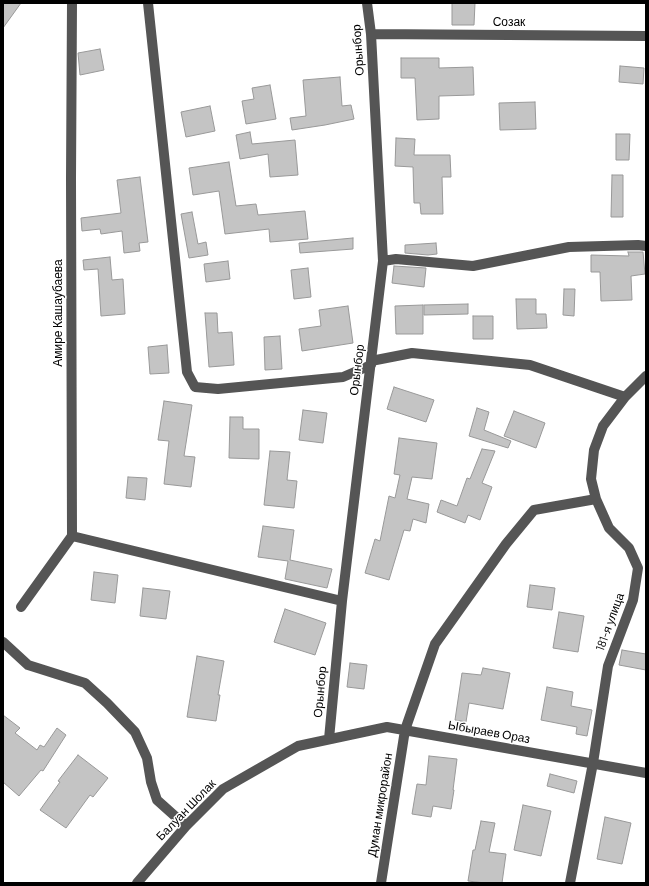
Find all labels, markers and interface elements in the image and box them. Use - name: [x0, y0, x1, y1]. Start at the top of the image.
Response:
- street label: Созак: [493, 15, 525, 29]
- street label: Орынбор: [349, 24, 367, 76]
- street label: Амире Кашаубаева: [51, 259, 65, 367]
- street label: Орынбор: [347, 344, 367, 396]
- street label: 181-я улица: [593, 591, 627, 653]
- street label: Орынбор: [311, 666, 329, 718]
- street label: Ыбыраев Ораз: [447, 718, 531, 746]
- street label: Думан микрорайон: [365, 752, 395, 858]
- street label: Балуан Шолак: [153, 776, 219, 844]

